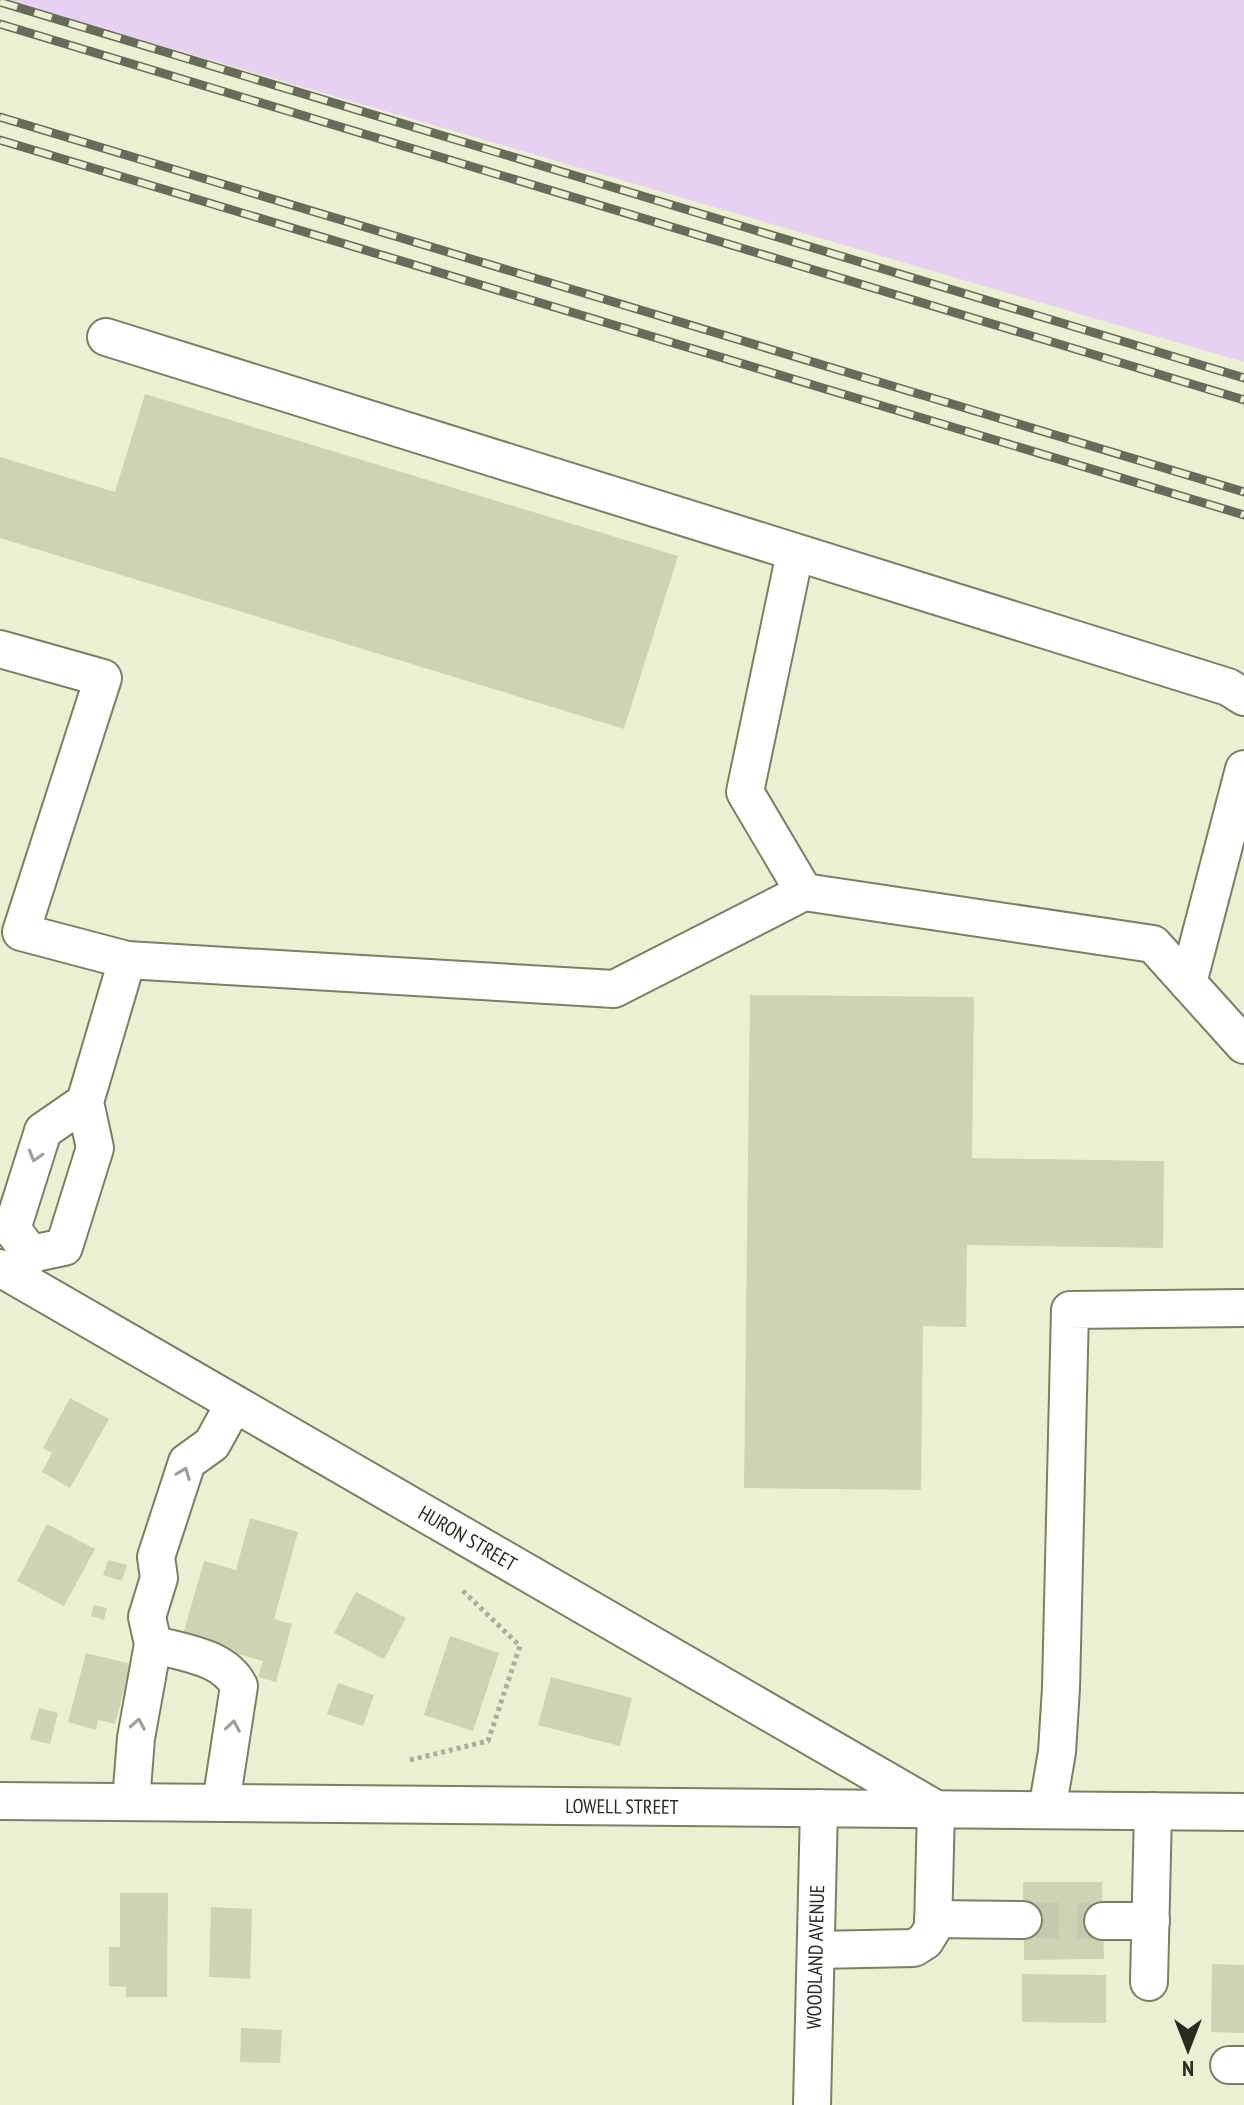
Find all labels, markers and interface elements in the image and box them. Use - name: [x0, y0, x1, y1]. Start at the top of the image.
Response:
- one-way arrow: [28, 1149, 44, 1163]
- one-way arrow: [174, 1467, 190, 1481]
- street label: HURON STREET: [414, 1500, 521, 1577]
- one-way arrow: [129, 1718, 146, 1731]
- one-way arrow: [223, 1719, 240, 1732]
- street label: LOWELL STREET: [565, 1793, 679, 1820]
- street label: WOODLAND AVENUE: [801, 1884, 830, 2030]
- north arrow: [1148, 2009, 1228, 2089]
- text: N: [1182, 2055, 1194, 2083]

